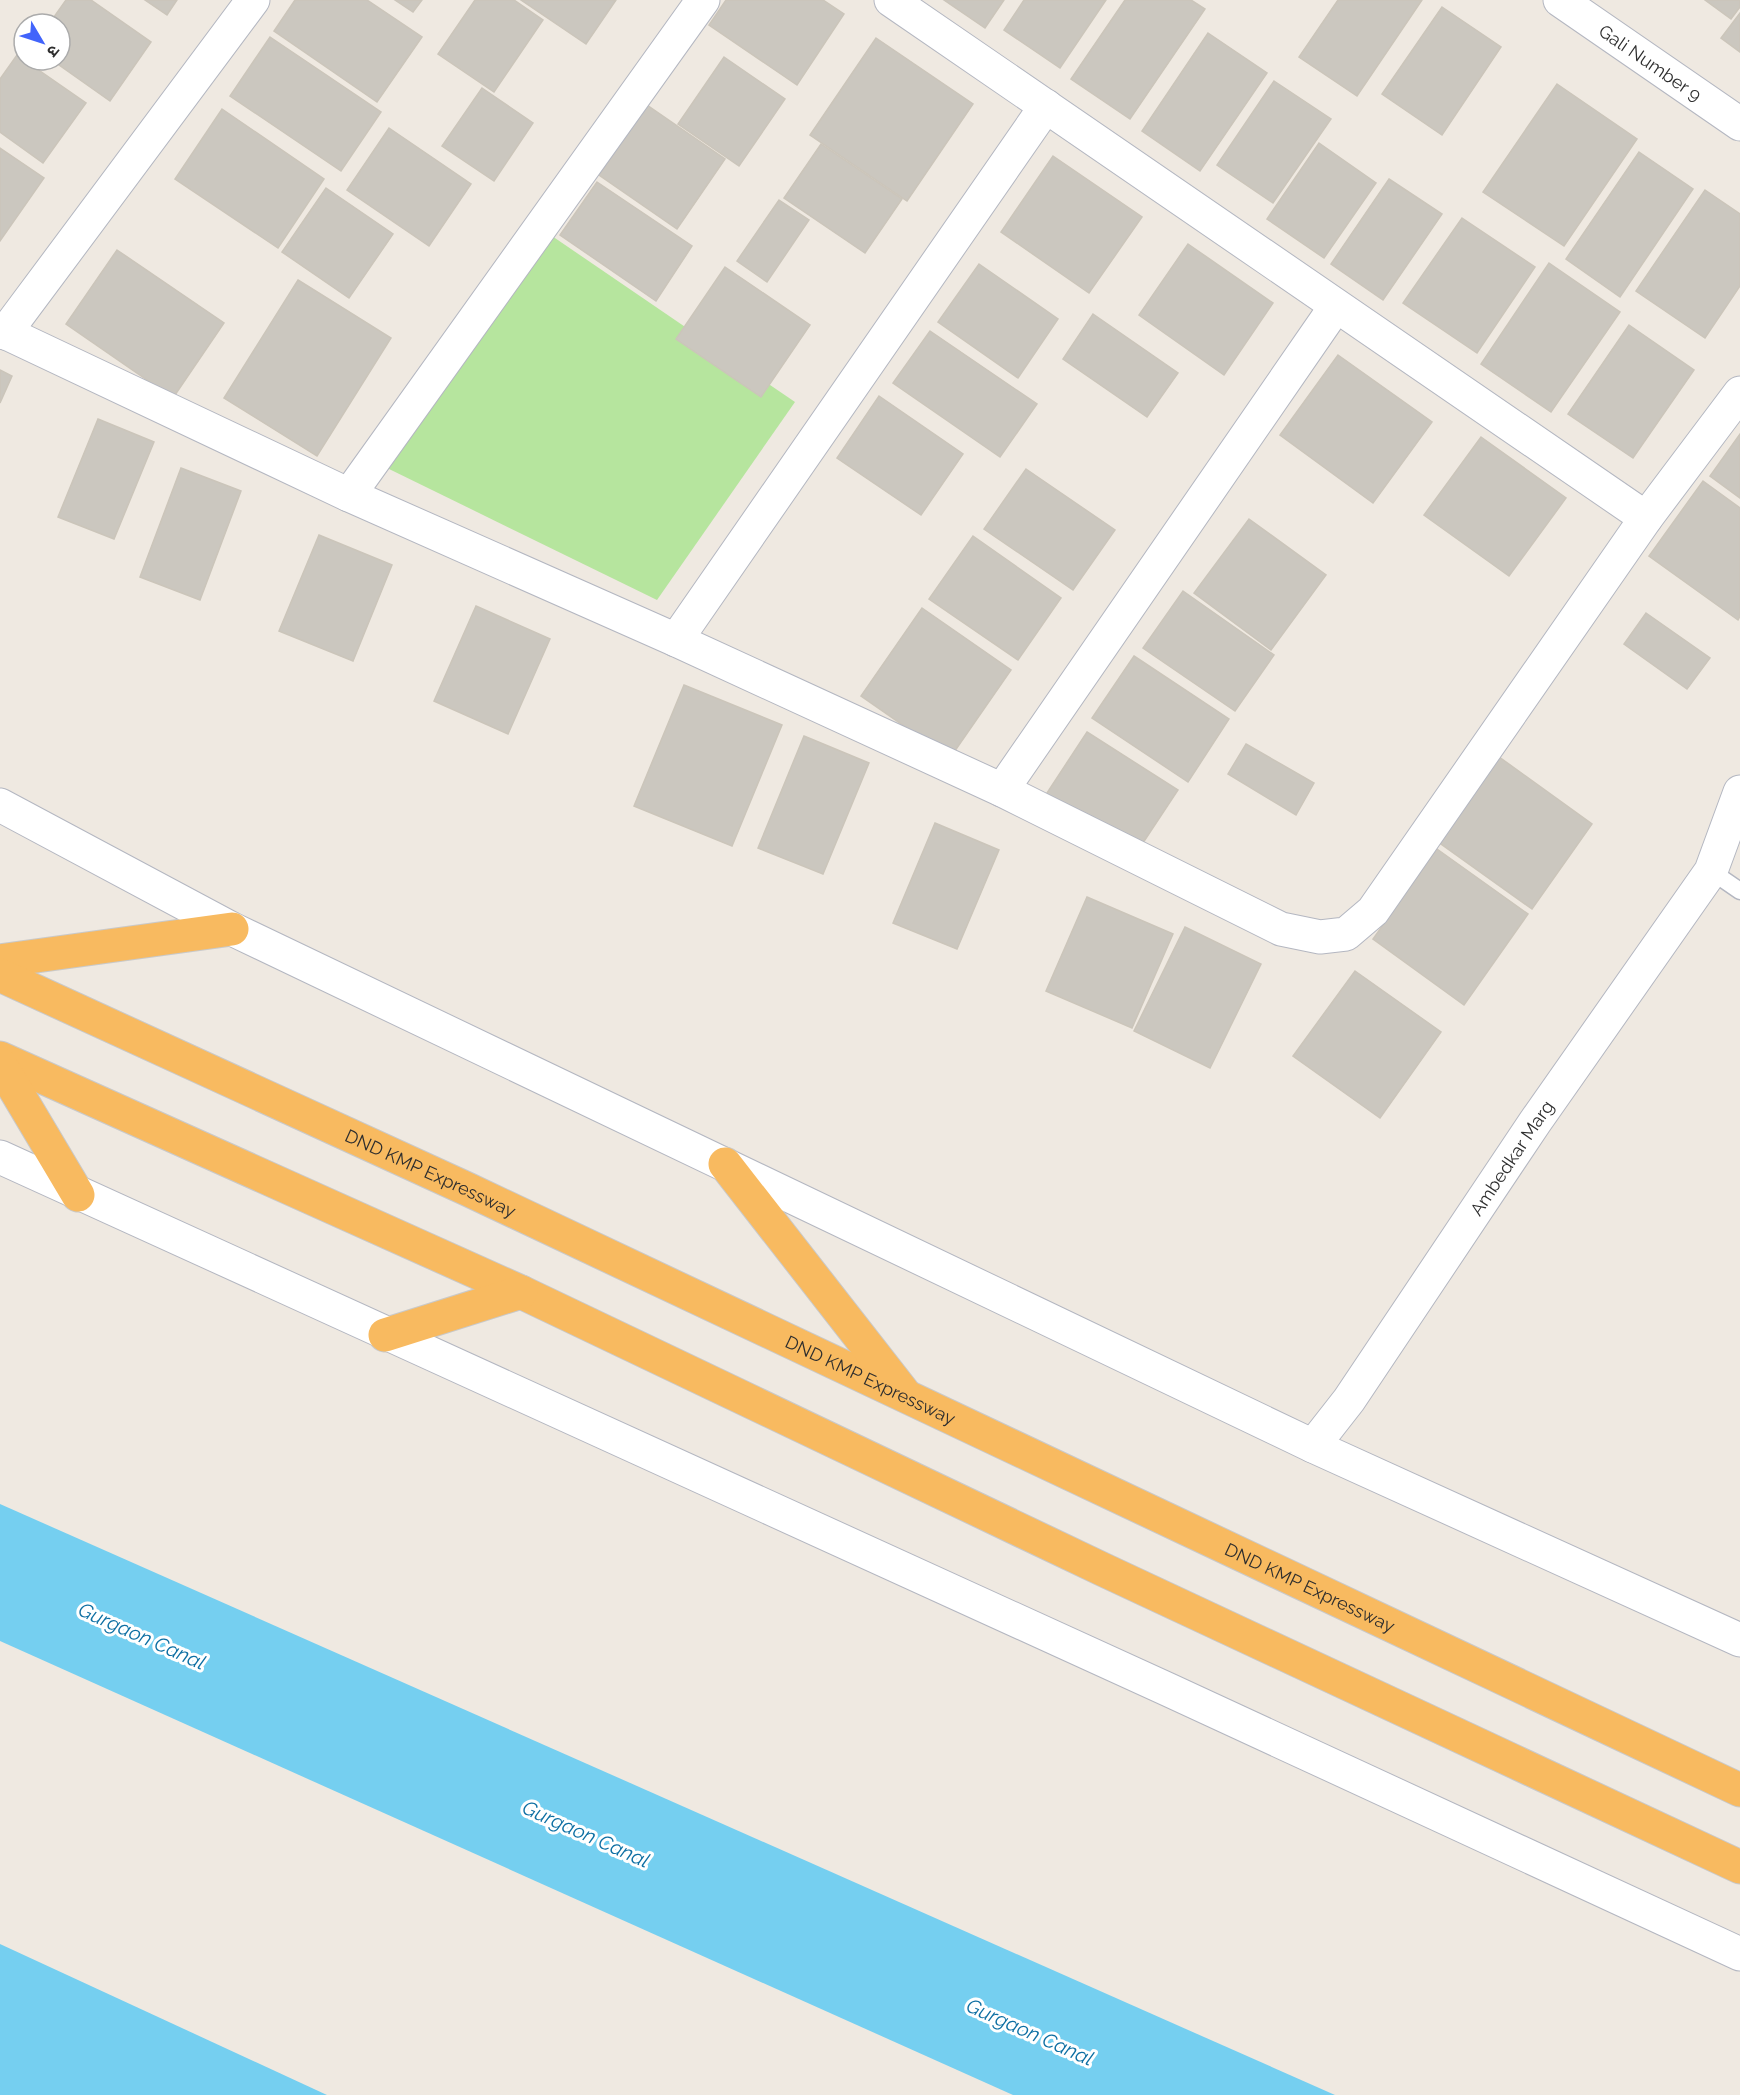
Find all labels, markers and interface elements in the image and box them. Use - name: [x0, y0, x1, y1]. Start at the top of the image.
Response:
- north arrow: [12, 12, 72, 72]
- street label: Gali Number 9: [1595, 20, 1706, 105]
- text: उ: [43, 42, 64, 61]
- street label: Ambedkar Marg: [1465, 1096, 1557, 1219]
- street label: DND KMP Expressway: [342, 1124, 520, 1221]
- street label: DND KMP Expressway: [782, 1330, 959, 1429]
- street label: DND KMP Expressway: [1222, 1538, 1399, 1636]
- water label: Gurgaon Canal: [75, 1597, 209, 1675]
- water label: Gurgaon Canal: [519, 1795, 653, 1873]
- water label: Gurgaon Canal: [963, 1993, 1097, 2071]

